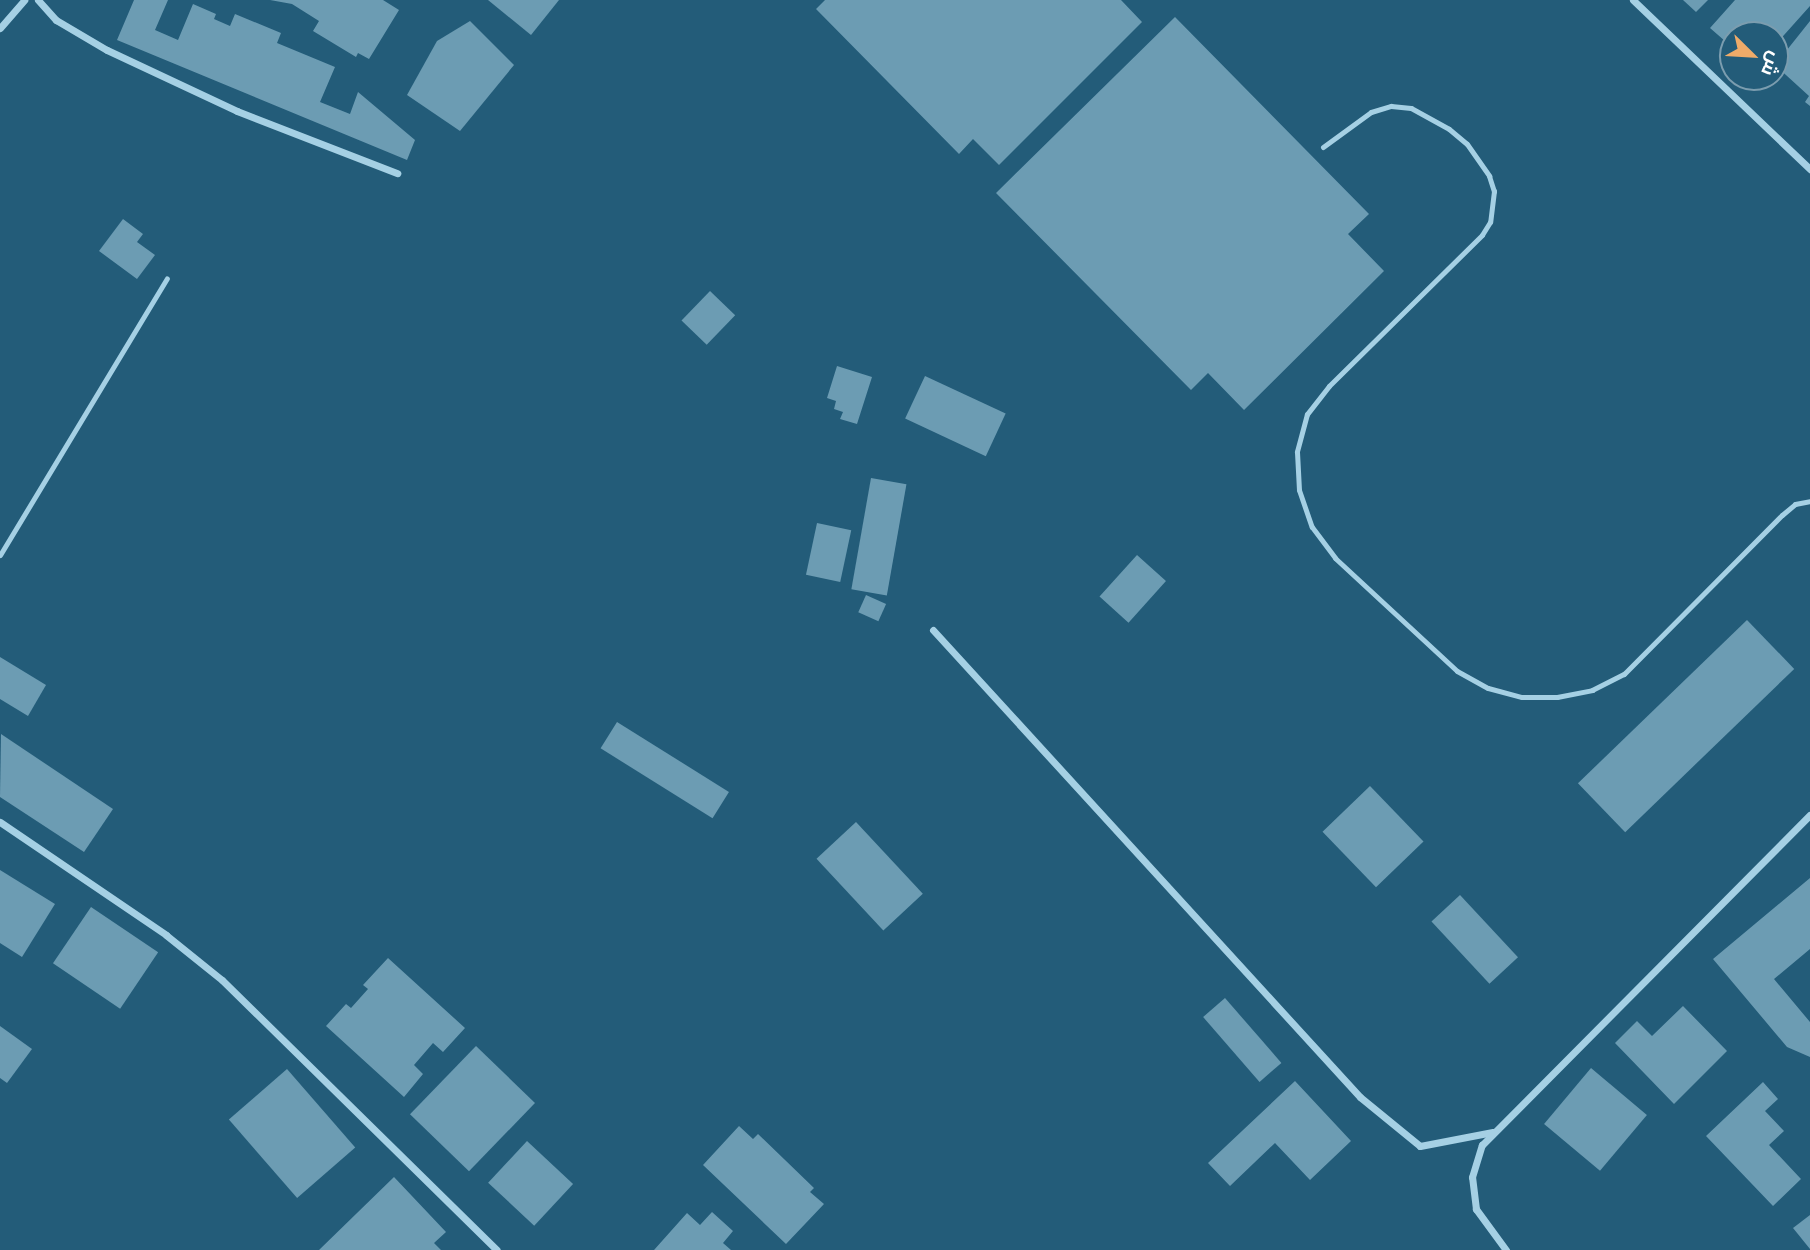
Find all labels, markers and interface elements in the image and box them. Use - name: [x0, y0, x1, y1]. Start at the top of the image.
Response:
- north arrow: [1719, 21, 1789, 91]
- text: ش: [1756, 48, 1786, 79]

